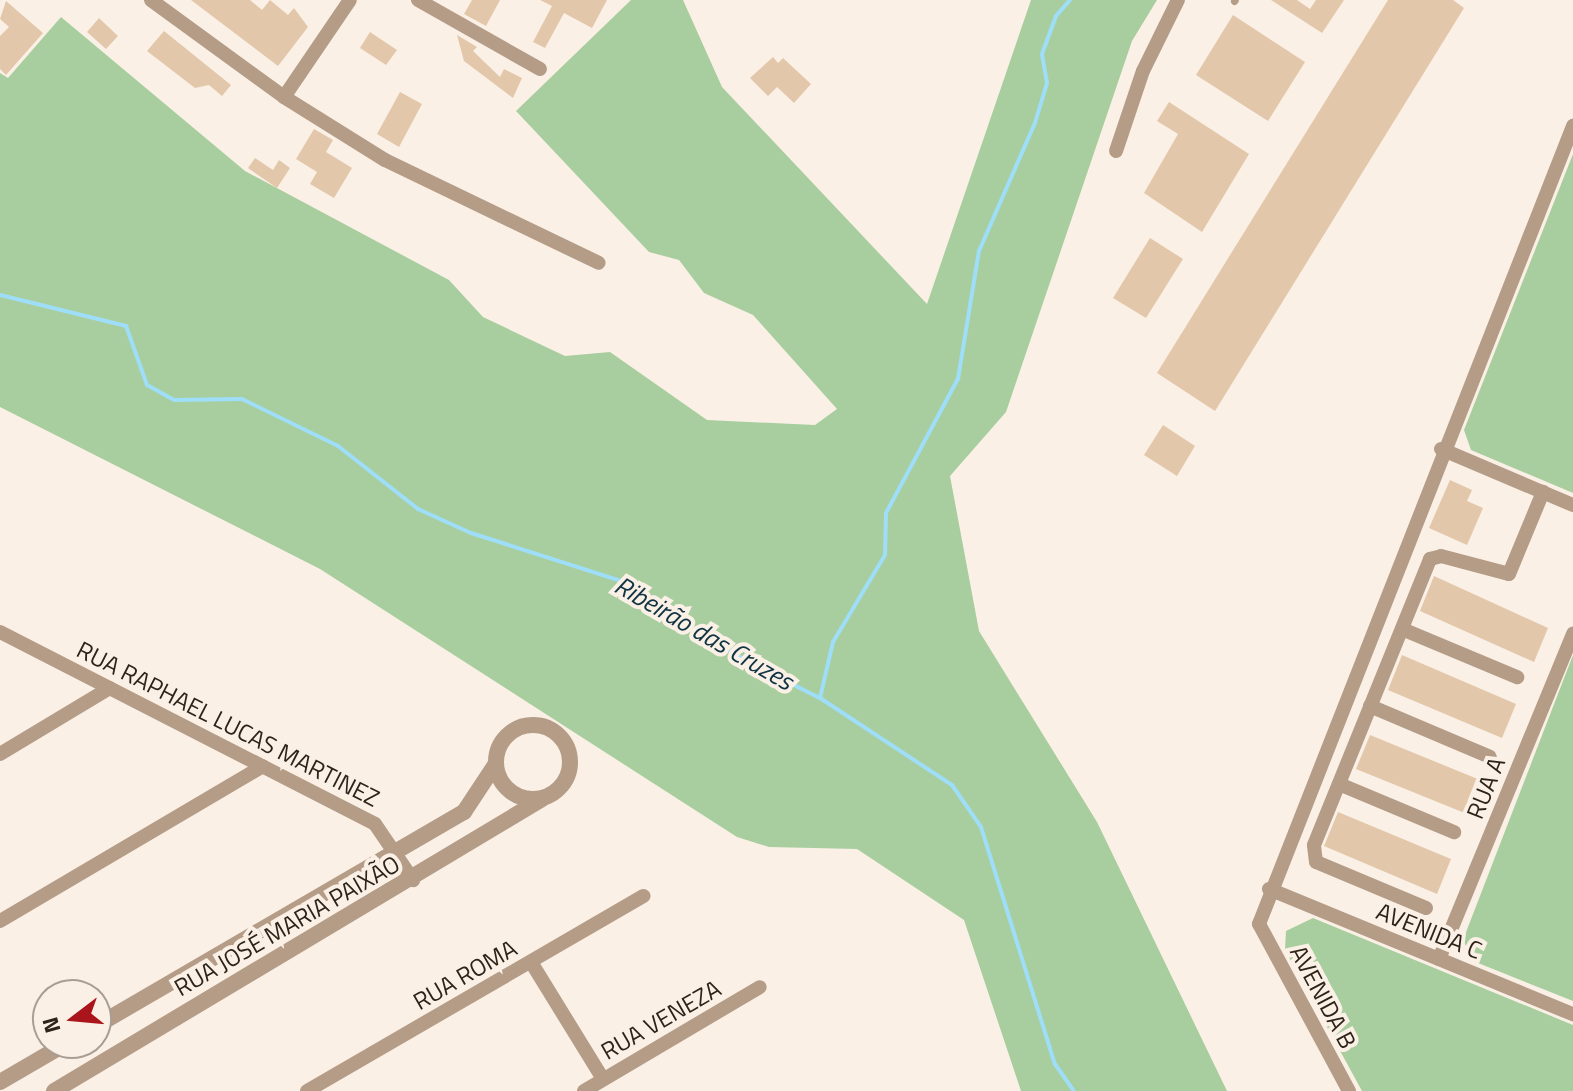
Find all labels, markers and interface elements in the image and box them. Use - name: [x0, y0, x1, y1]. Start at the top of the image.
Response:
- water label: Ribeirão das Cruzes: [609, 569, 799, 697]
- street label: RUA RAPHAEL LUCAS MARTINEZ: [72, 635, 384, 813]
- street label: RUA A: [1461, 753, 1511, 823]
- street label: RUA JOSÉ MARIA PAIXÃO: [169, 850, 405, 1002]
- street label: AVENIDA C: [1372, 897, 1486, 965]
- street label: RUA ROMA: [408, 934, 522, 1016]
- street label: AVENIDA B: [1284, 941, 1362, 1053]
- street label: RUA VENEZA: [596, 974, 726, 1066]
- north arrow: [32, 979, 112, 1059]
- text: N: [32, 1013, 69, 1037]

